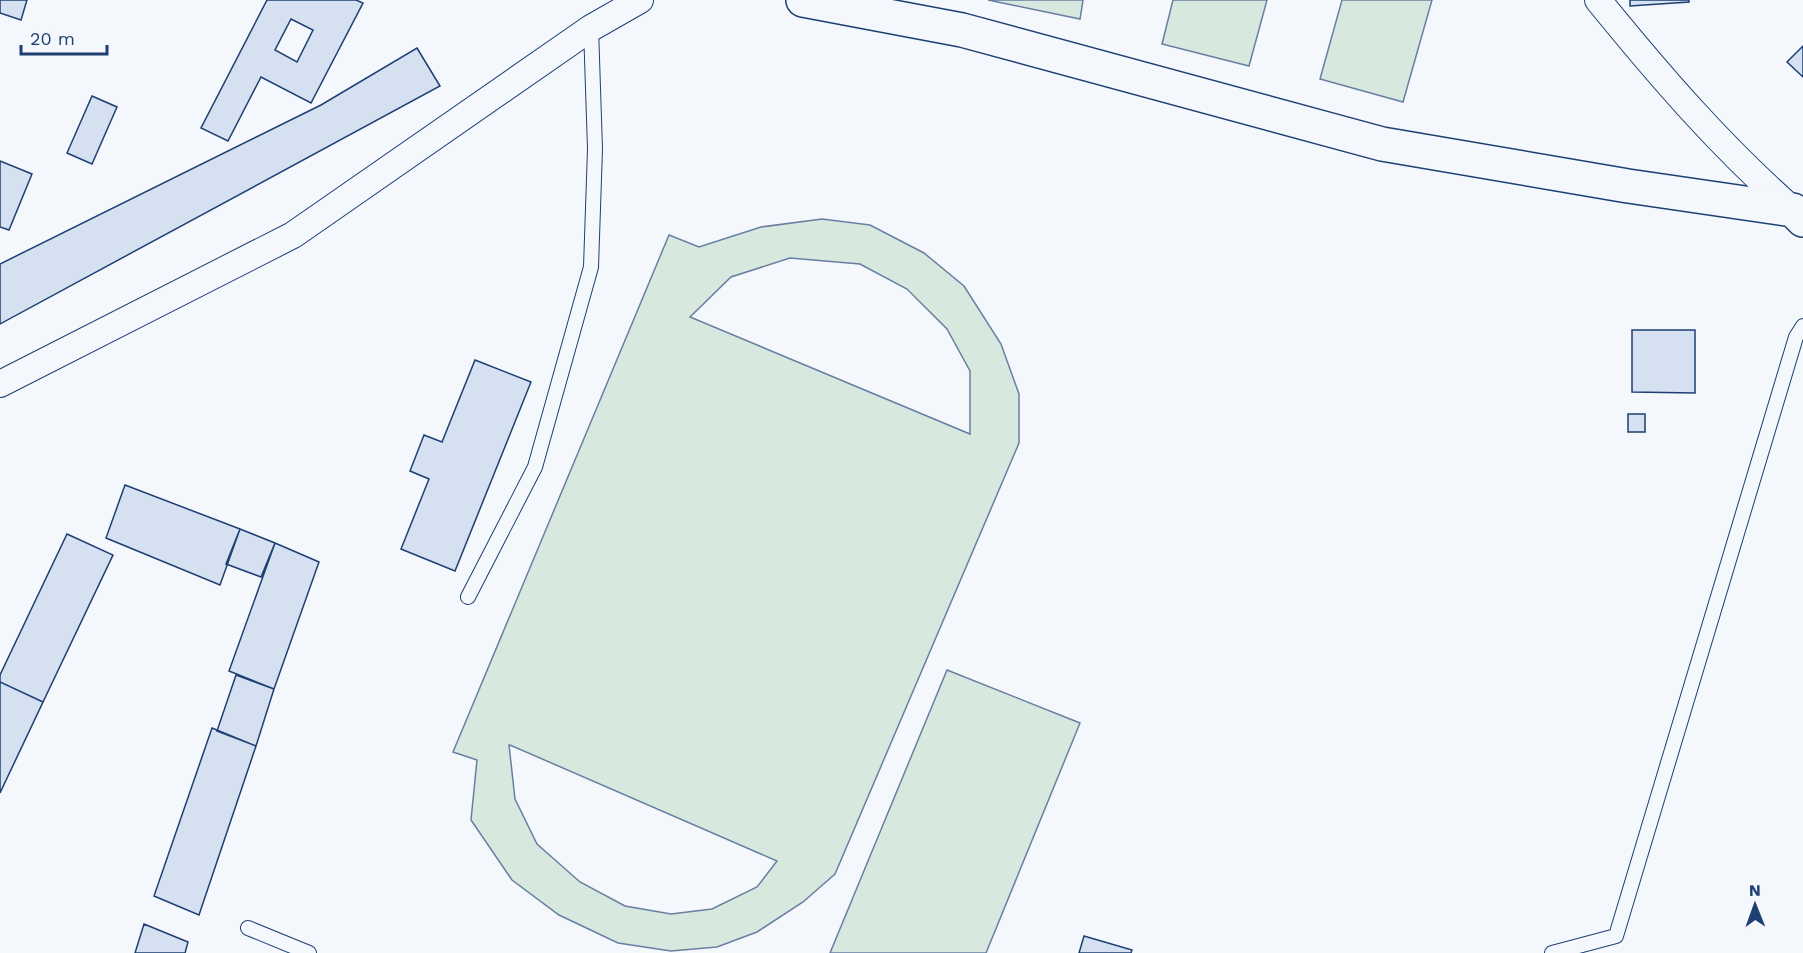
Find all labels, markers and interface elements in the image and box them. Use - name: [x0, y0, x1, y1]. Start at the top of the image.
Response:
- scale bar: [21, 18, 106, 56]
- text: 20 m: [30, 28, 75, 49]
- north arrow: [1725, 875, 1785, 935]
- text: N: [1749, 881, 1761, 900]

